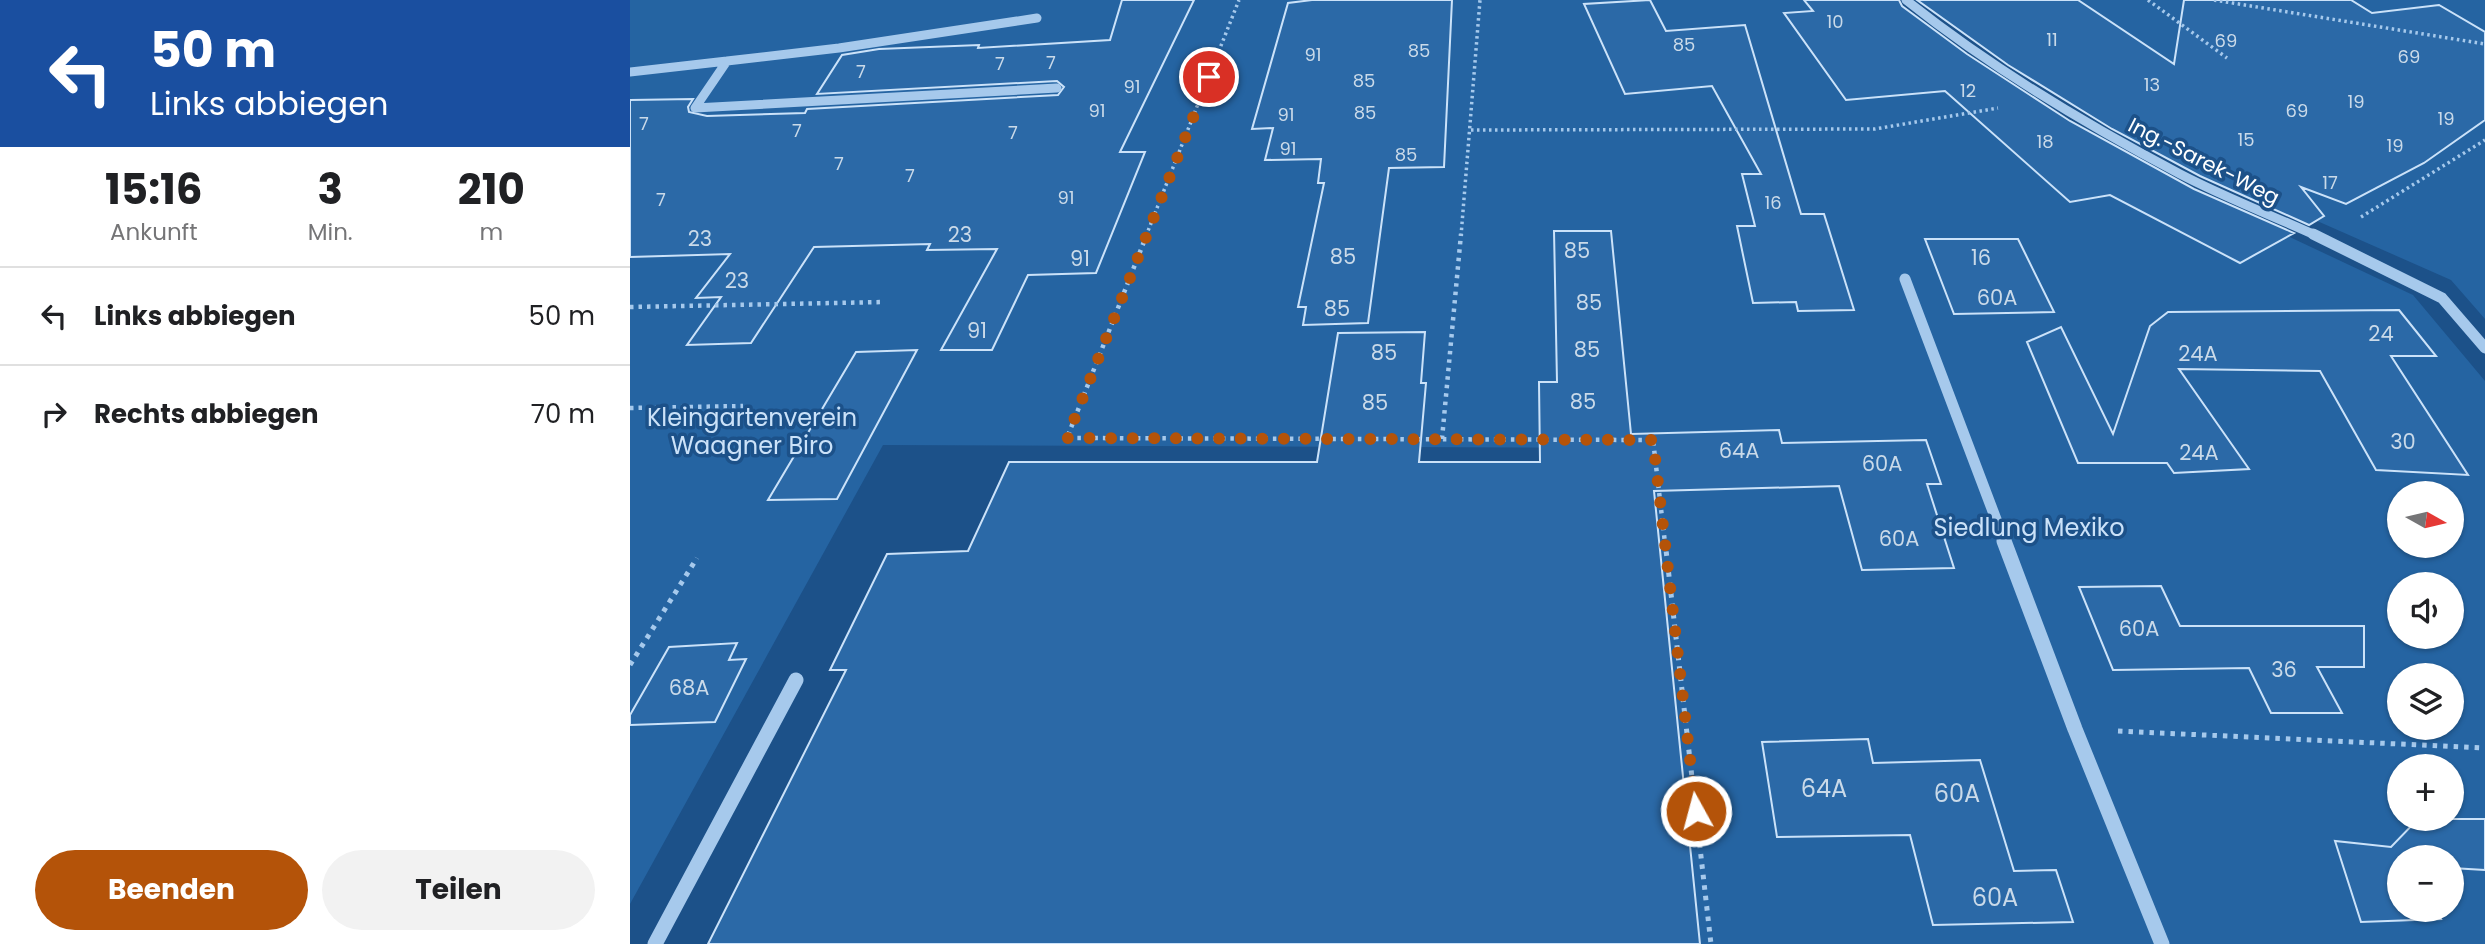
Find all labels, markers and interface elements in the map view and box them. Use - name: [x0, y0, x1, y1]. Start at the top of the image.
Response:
- house number: 10: [1826, 9, 1844, 34]
- text: 50 m: [150, 16, 276, 84]
- house number: 11: [2046, 27, 2058, 52]
- icon: left: [35, 28, 126, 119]
- house number: 69: [2215, 28, 2237, 53]
- house number: 85: [1673, 32, 1695, 57]
- house number: 85: [1408, 38, 1430, 63]
- house number: 91: [1304, 42, 1322, 67]
- house number: 69: [2398, 44, 2420, 69]
- pin: [1179, 47, 1239, 107]
- house number: 7: [1046, 50, 1056, 75]
- house number: 7: [995, 51, 1005, 76]
- icon: arrive: [1190, 58, 1228, 96]
- house number: 7: [856, 59, 866, 84]
- house number: 85: [1353, 68, 1375, 93]
- house number: 13: [2144, 72, 2160, 97]
- house number: 91: [1123, 74, 1141, 99]
- house number: 12: [1960, 78, 1976, 103]
- text: Links abbiegen: [150, 81, 388, 126]
- house number: 19: [2347, 89, 2365, 114]
- house number: 91: [1088, 98, 1106, 123]
- house number: 69: [2286, 98, 2308, 123]
- house number: 85: [1354, 100, 1376, 125]
- house number: 91: [1277, 102, 1295, 127]
- house number: 19: [2437, 106, 2455, 131]
- street label: Ing.-Sarek-Weg: [2123, 110, 2285, 212]
- house number: 7: [639, 111, 649, 136]
- house number: 7: [792, 118, 802, 143]
- house number: 7: [1008, 120, 1018, 145]
- house number: 15: [2237, 127, 2255, 152]
- house number: 18: [2036, 129, 2054, 154]
- house number: 19: [2386, 133, 2404, 158]
- house number: 91: [1279, 136, 1297, 161]
- house number: 85: [1395, 142, 1417, 167]
- house number: 7: [834, 151, 844, 176]
- text: 15:16: [105, 160, 203, 219]
- text: 3: [317, 160, 343, 219]
- text: 210: [458, 160, 525, 219]
- house number: 7: [905, 163, 915, 188]
- house number: 17: [2322, 170, 2338, 195]
- house number: 91: [1057, 185, 1075, 210]
- house number: 7: [656, 187, 666, 212]
- house number: 16: [1764, 190, 1782, 215]
- text: Ankunft: [110, 216, 198, 248]
- text: Min.: [308, 216, 353, 248]
- text: m: [479, 216, 503, 248]
- house number: 23: [948, 220, 972, 249]
- house number: 23: [688, 224, 712, 253]
- house number: 85: [1564, 236, 1590, 265]
- house number: 85: [1330, 242, 1356, 271]
- house number: 16: [1971, 243, 1991, 272]
- house number: 91: [1070, 244, 1090, 273]
- house number: 23: [725, 266, 749, 295]
- house number: 60A: [1977, 283, 2017, 312]
- house number: 85: [1576, 288, 1602, 317]
- house number: 85: [1324, 294, 1350, 323]
- icon: left: [35, 297, 73, 335]
- text: Links abbiegen: [94, 298, 296, 334]
- text: 50 m: [529, 298, 595, 334]
- house number: 91: [967, 316, 987, 345]
- house number: 24: [2368, 319, 2394, 348]
- house number: 85: [1574, 335, 1600, 364]
- house number: 85: [1371, 338, 1397, 367]
- house number: 24A: [2178, 339, 2218, 368]
- house number: 85: [1570, 387, 1596, 416]
- house number: 85: [1362, 388, 1388, 417]
- icon: right: [35, 395, 73, 433]
- text: Rechts abbiegen: [94, 396, 319, 432]
- text: 70 m: [531, 396, 595, 432]
- park label: Kleingartenverein Waagner Biro: [647, 401, 857, 462]
- house number: 30: [2390, 427, 2416, 456]
- house number: 64A: [1719, 436, 1759, 465]
- house number: 24A: [2179, 438, 2219, 467]
- house number: 60A: [1862, 449, 1902, 478]
- north arrow: [2387, 481, 2464, 558]
- map controls: [2387, 481, 2464, 922]
- park label: Siedlung Mexiko: [1933, 511, 2125, 544]
- house number: 60A: [1879, 524, 1919, 553]
- button: sound: [2387, 572, 2464, 649]
- house number: 60A: [2119, 614, 2159, 643]
- house number: 36: [2271, 655, 2297, 684]
- button: layers: [2387, 663, 2464, 740]
- house number: 68A: [669, 673, 709, 702]
- button: +: [2387, 754, 2464, 831]
- house number: 64A: [1801, 772, 1847, 805]
- position arrow: [1659, 774, 1733, 848]
- house number: 60A: [1934, 777, 1980, 810]
- button: −: [2387, 845, 2464, 922]
- button: Beenden: [35, 850, 308, 930]
- button: Teilen: [322, 850, 595, 930]
- house number: 60A: [1972, 881, 2018, 914]

